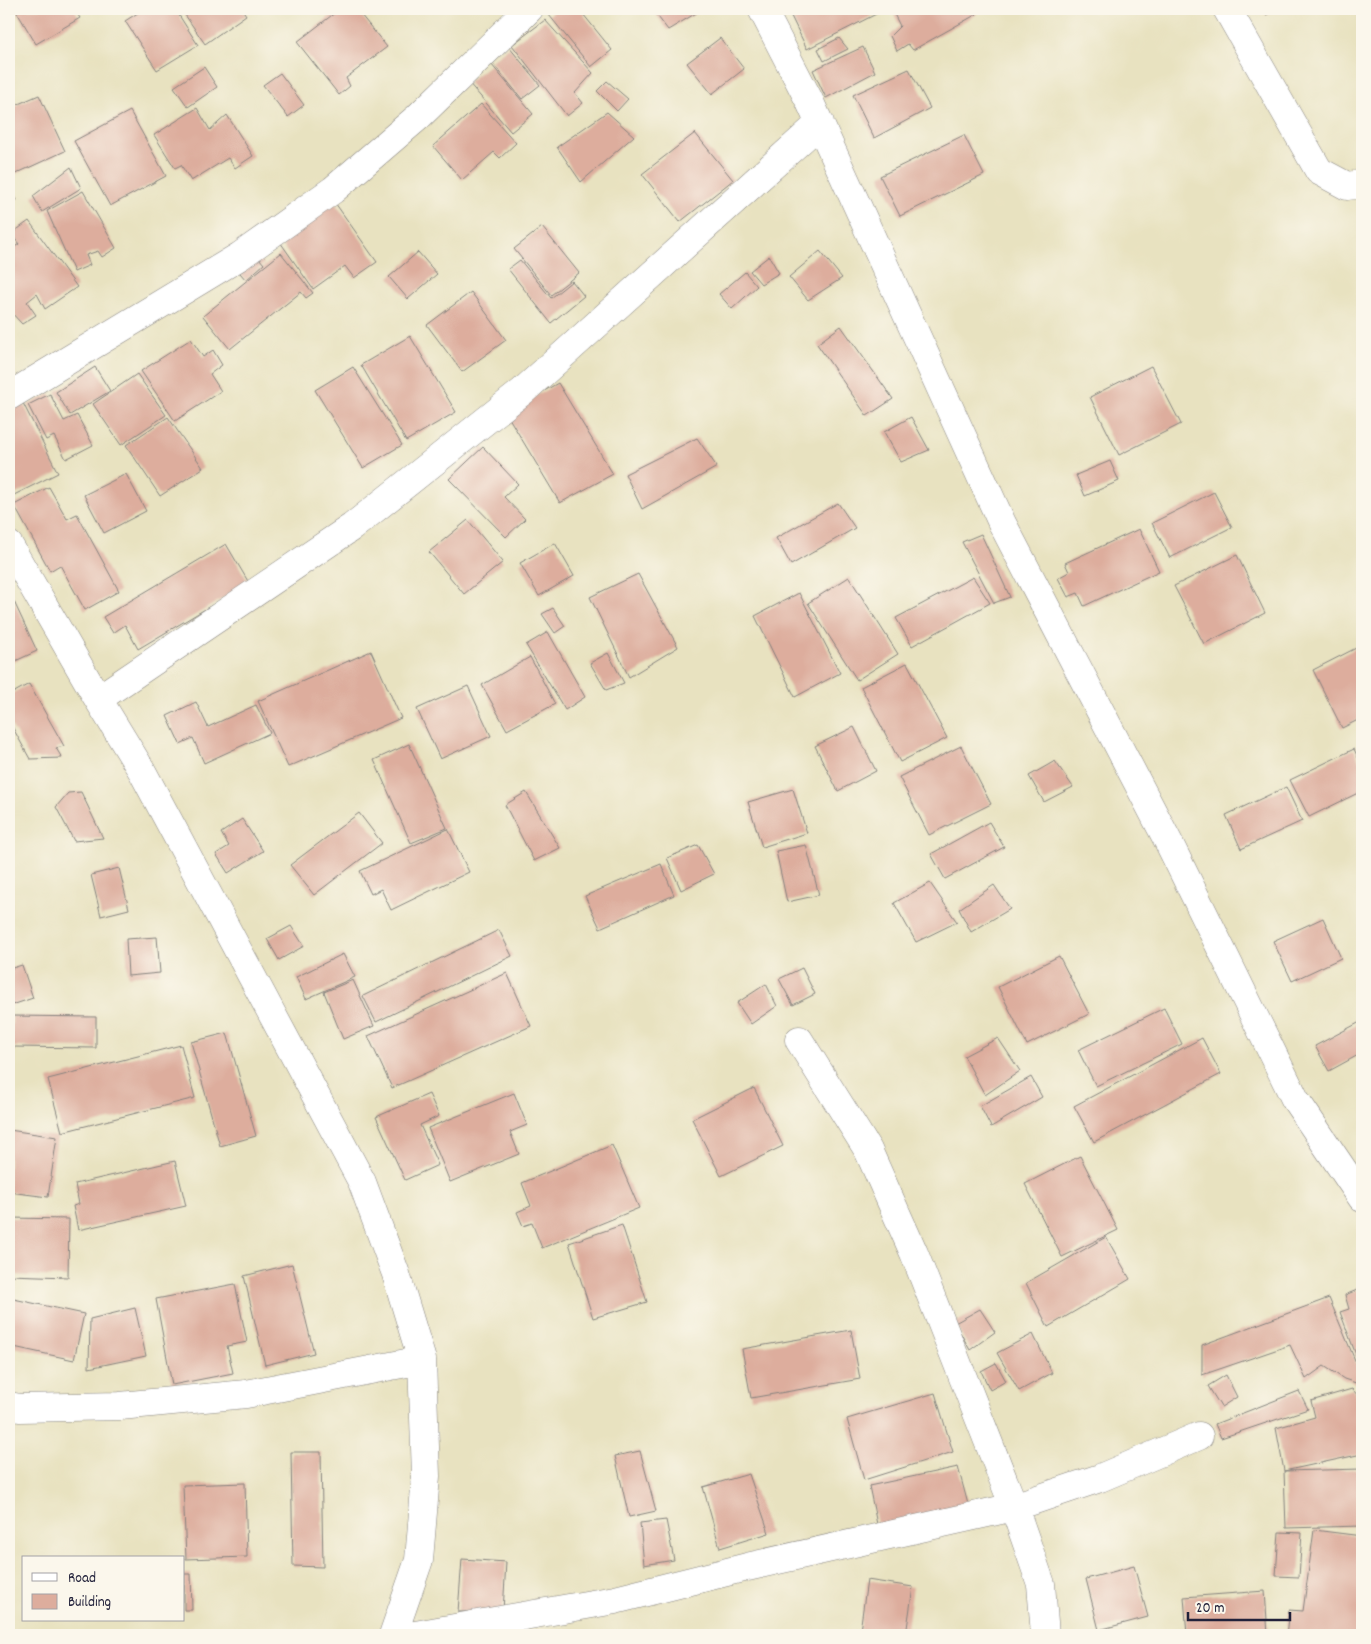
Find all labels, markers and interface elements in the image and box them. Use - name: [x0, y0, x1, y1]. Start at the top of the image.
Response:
- legend: [22, 1556, 185, 1622]
- text: Road: [68, 1568, 96, 1590]
- scale bar: [1188, 1589, 1291, 1621]
- text: Building: [68, 1592, 111, 1614]
- text: 20 m: [1196, 1598, 1224, 1620]

